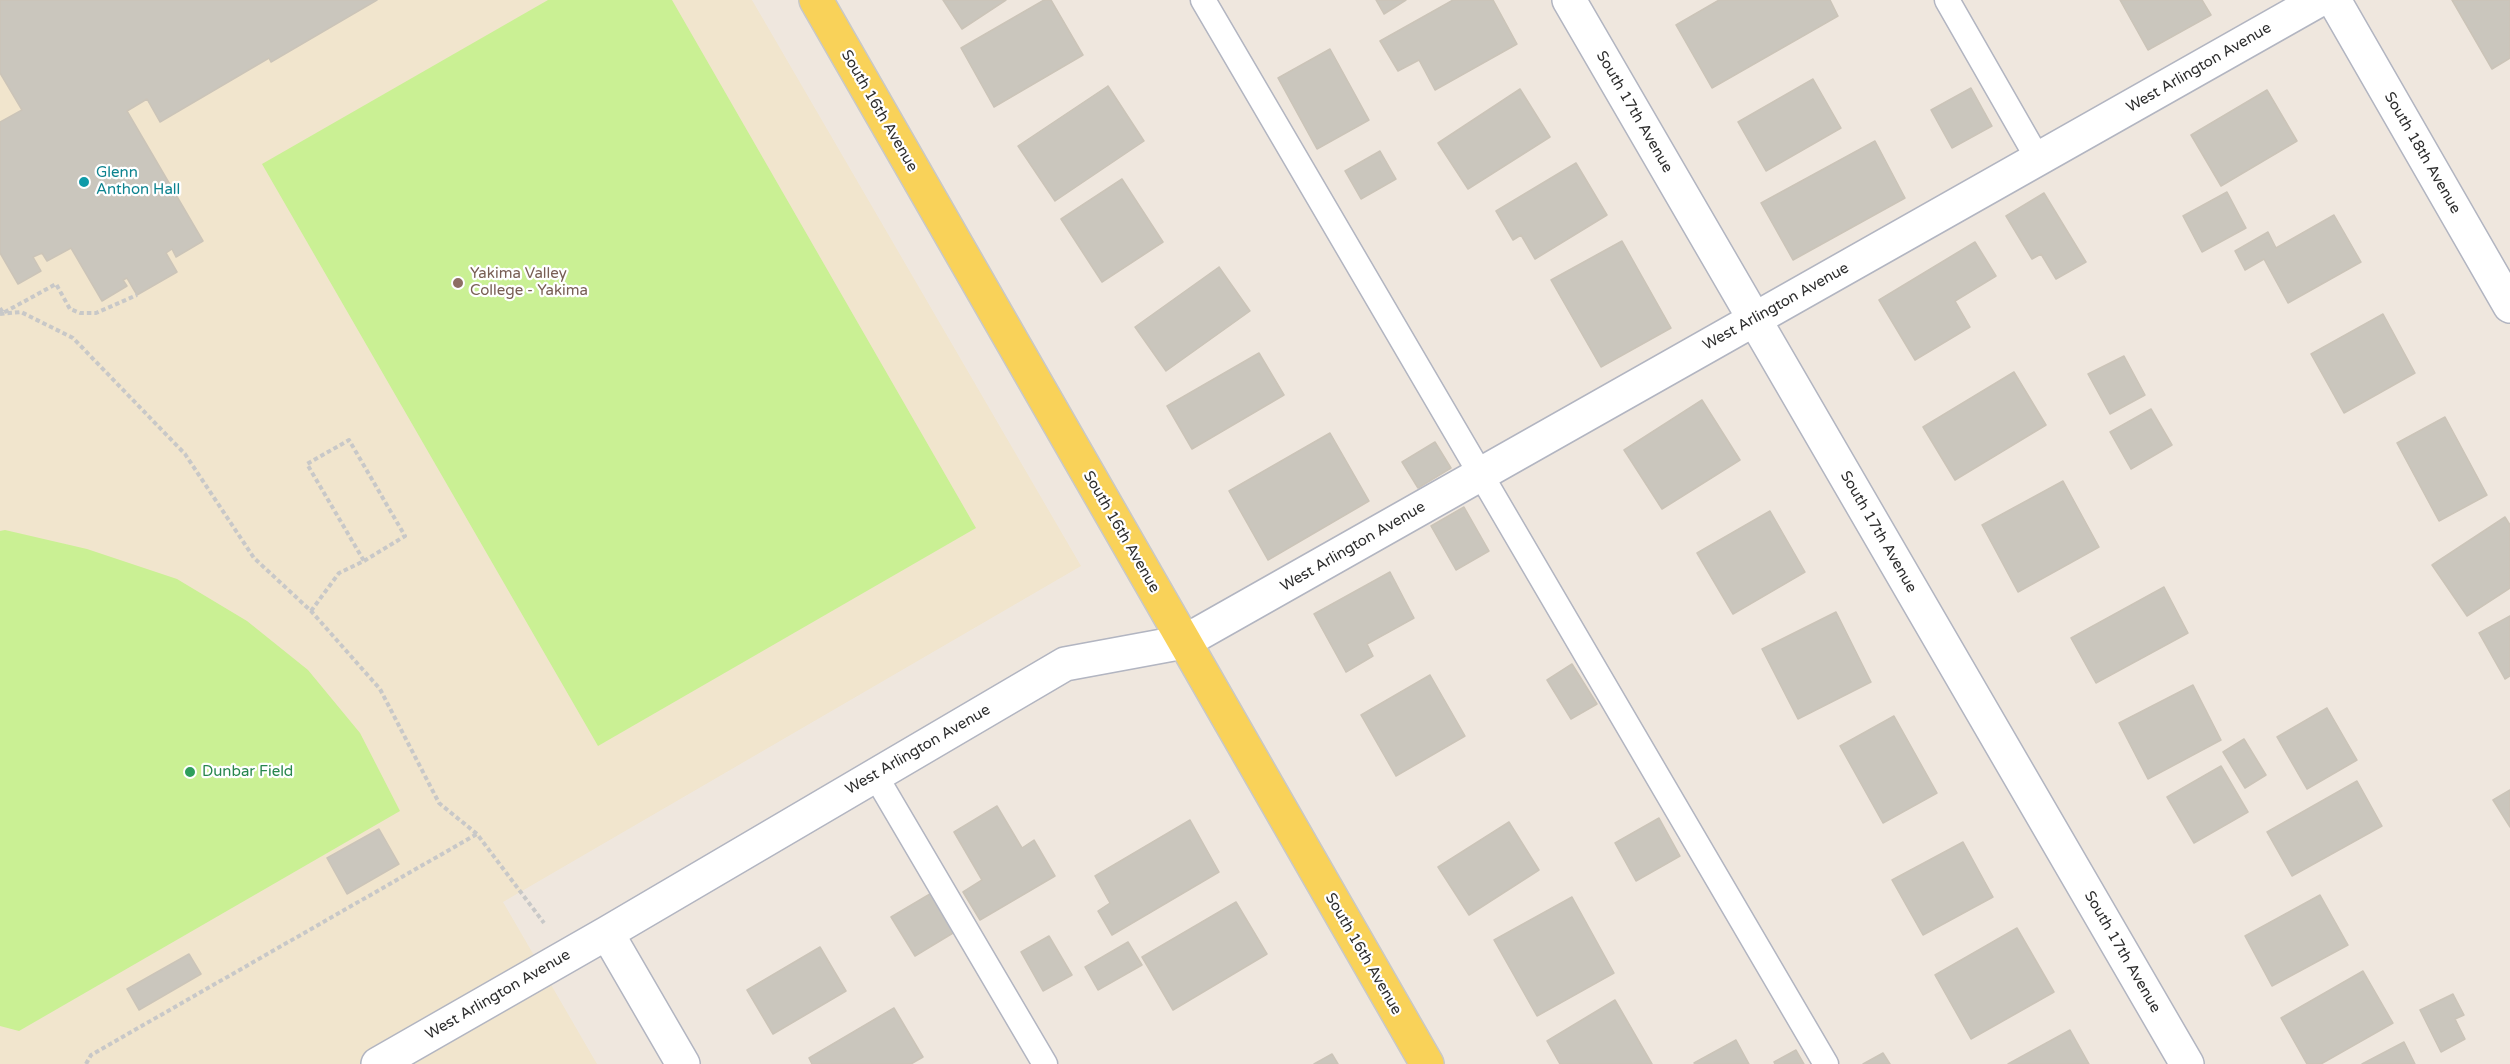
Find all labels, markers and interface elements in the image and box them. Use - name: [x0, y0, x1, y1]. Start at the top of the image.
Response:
- street label: West Arlington Avenue: [2123, 19, 2275, 117]
- street label: South 16th Avenue: [837, 47, 921, 175]
- street label: South 17th Avenue: [1592, 48, 1676, 176]
- street label: South 18th Avenue: [2380, 89, 2464, 217]
- place label: Glenn Anthon Hall: [96, 164, 180, 199]
- marker: Glenn Anthon Hall: [77, 175, 91, 189]
- street label: West Arlington Avenue: [1700, 259, 1852, 355]
- place label: Yakima Valley College - Yakima: [470, 265, 588, 300]
- marker: Yakima Valley College - Yakima: [451, 276, 465, 290]
- street label: South 16th Avenue: [1079, 468, 1163, 596]
- street label: South 17th Avenue: [1836, 468, 1920, 596]
- street label: West Arlington Avenue: [1277, 498, 1429, 596]
- street label: West Arlington Avenue: [842, 701, 994, 799]
- place label: Dunbar Field: [202, 763, 293, 781]
- marker: Dunbar Field: [183, 765, 197, 779]
- street label: South 17th Avenue: [2080, 888, 2164, 1016]
- street label: South 16th Avenue: [1321, 890, 1405, 1018]
- street label: West Arlington Avenue: [422, 946, 574, 1044]

